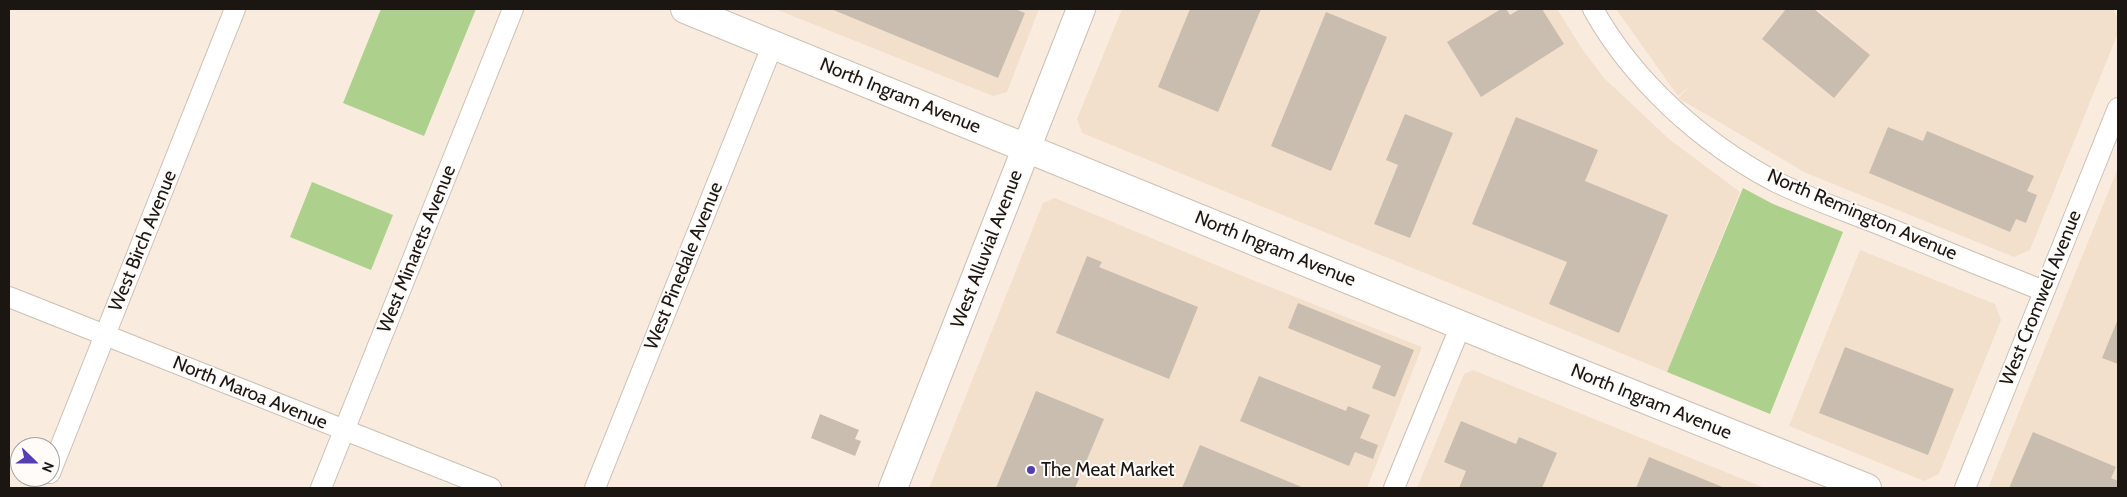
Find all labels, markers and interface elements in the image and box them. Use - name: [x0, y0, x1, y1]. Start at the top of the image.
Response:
- street label: North Ingram Avenue: [816, 53, 984, 139]
- street label: West Minarets Avenue: [373, 162, 461, 336]
- street label: North Remington Avenue: [1764, 165, 1960, 265]
- street label: West Birch Avenue: [104, 167, 182, 315]
- street label: West Alluvial Avenue: [946, 167, 1028, 331]
- street label: West Pinedale Avenue: [640, 179, 728, 353]
- street label: North Ingram Avenue: [1191, 206, 1359, 292]
- street label: West Cromwell Avenue: [1995, 207, 2087, 389]
- street label: North Maroa Avenue: [169, 352, 331, 434]
- street label: North Ingram Avenue: [1567, 359, 1735, 445]
- north arrow: [10, 437, 60, 487]
- text: N: [38, 459, 58, 475]
- place label: The Meat Market: [1041, 459, 1175, 481]
- marker: The Meat Market: [1025, 464, 1037, 476]

